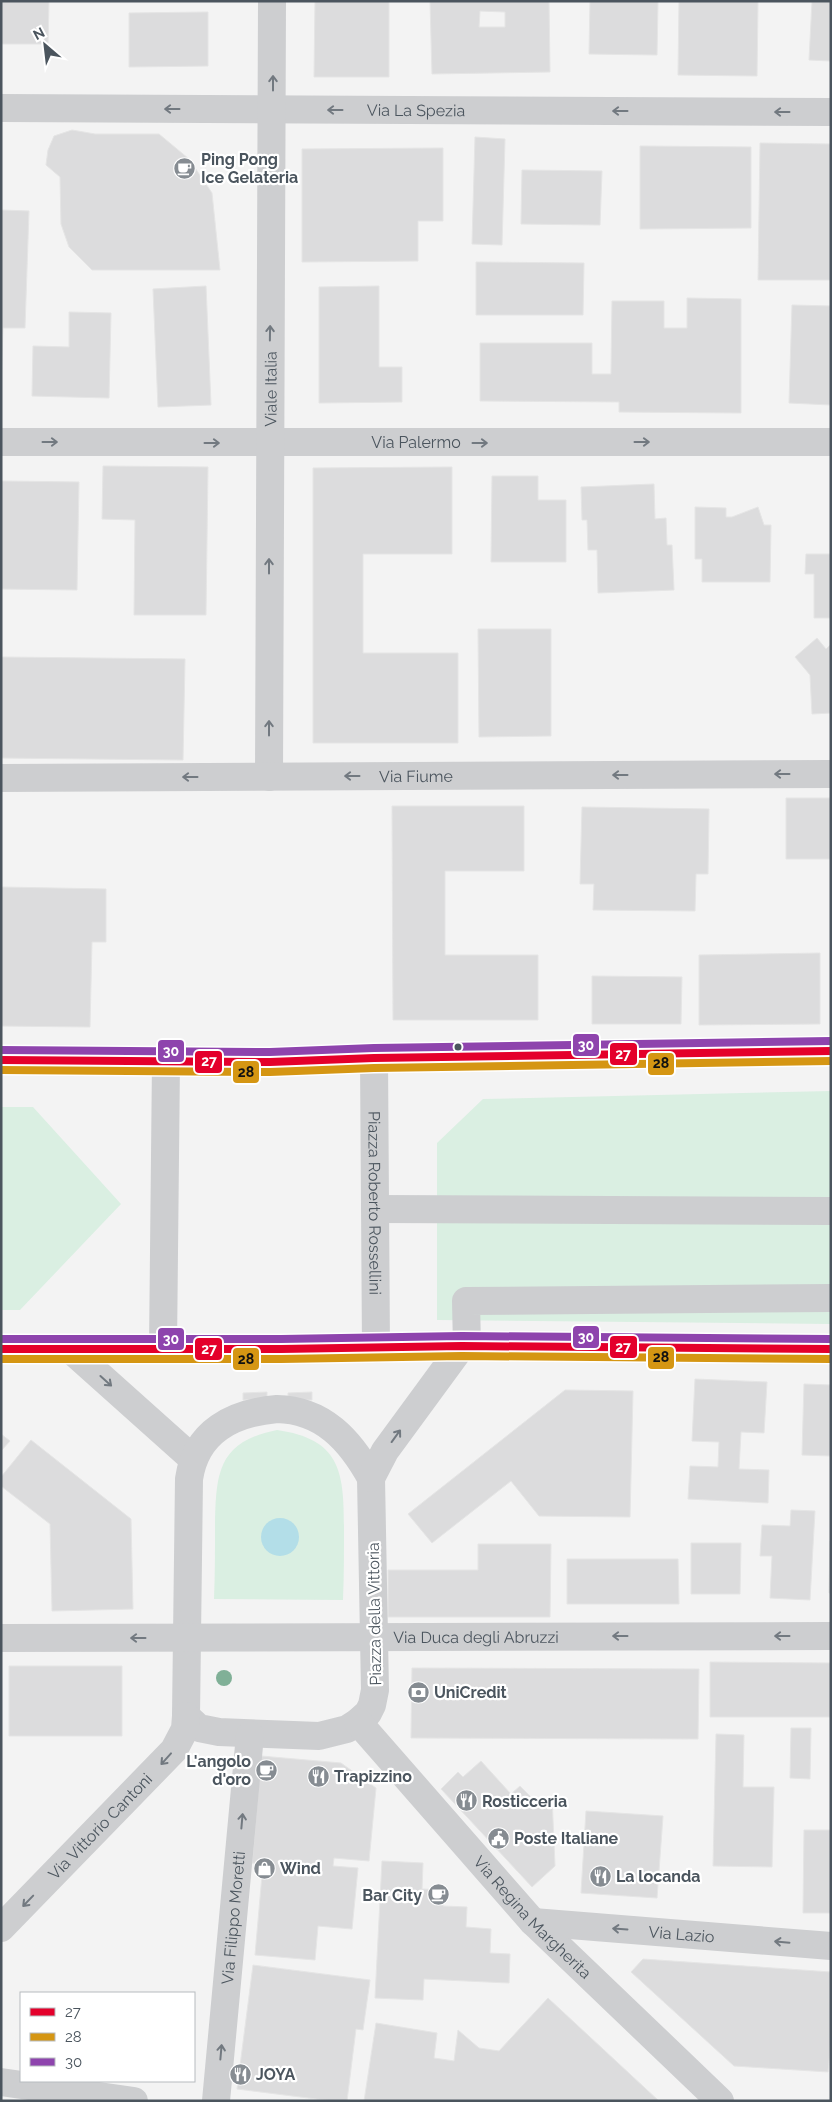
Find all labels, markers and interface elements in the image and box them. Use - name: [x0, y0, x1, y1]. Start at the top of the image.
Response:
- north arrow: [20, 20, 70, 70]
- text: N: [30, 24, 47, 43]
- one-way arrow: [268, 75, 277, 91]
- street label: Via La Spezia: [367, 101, 465, 120]
- one-way arrow: [164, 104, 180, 114]
- one-way arrow: [327, 105, 343, 115]
- one-way arrow: [612, 106, 628, 116]
- one-way arrow: [774, 107, 790, 117]
- place label: Ping Pong Ice Gelateria: [201, 150, 298, 187]
- cafe icon: Ping Pong Ice Gelateria: [173, 156, 197, 180]
- one-way arrow: [266, 325, 275, 341]
- street label: Viale Italia: [261, 351, 281, 427]
- street label: Via Palermo: [371, 433, 461, 452]
- one-way arrow: [42, 437, 58, 447]
- one-way arrow: [634, 437, 650, 447]
- one-way arrow: [204, 438, 220, 448]
- one-way arrow: [472, 438, 488, 448]
- one-way arrow: [264, 558, 274, 574]
- one-way arrow: [264, 720, 274, 736]
- street label: Via Fiume: [379, 767, 453, 786]
- one-way arrow: [774, 769, 790, 779]
- one-way arrow: [612, 770, 628, 780]
- one-way arrow: [344, 771, 360, 781]
- one-way arrow: [182, 772, 198, 782]
- line badge: 30: [572, 1033, 600, 1057]
- text: 30: [578, 1037, 594, 1053]
- line badge: 30: [157, 1039, 185, 1063]
- unlabelled marker: [453, 1042, 463, 1052]
- line badge: 27: [609, 1042, 638, 1066]
- text: 30: [163, 1043, 179, 1059]
- text: 27: [615, 1046, 631, 1062]
- line badge: 27: [194, 1050, 223, 1074]
- line badge: 28: [647, 1052, 675, 1076]
- text: 27: [201, 1053, 217, 1069]
- text: 28: [653, 1055, 669, 1071]
- line badge: 28: [232, 1060, 260, 1084]
- text: 28: [238, 1064, 254, 1080]
- street label: Piazza Roberto Rossellini: [364, 1111, 385, 1295]
- line badge: 30: [572, 1325, 600, 1349]
- line badge: 30: [157, 1327, 185, 1351]
- text: 30: [578, 1329, 594, 1345]
- text: 30: [163, 1331, 179, 1347]
- line badge: 27: [609, 1335, 638, 1359]
- line badge: 27: [194, 1337, 223, 1361]
- text: 27: [615, 1339, 631, 1355]
- text: 27: [201, 1341, 217, 1357]
- line badge: 28: [647, 1346, 675, 1370]
- line badge: 28: [232, 1347, 260, 1371]
- text: 28: [653, 1349, 669, 1365]
- text: 28: [238, 1351, 254, 1367]
- one-way arrow: [100, 1375, 113, 1387]
- one-way arrow: [390, 1430, 401, 1443]
- street label: Piazza della Vittoria: [364, 1542, 385, 1686]
- street label: Via Duca degli Abruzzi: [393, 1628, 559, 1647]
- one-way arrow: [612, 1631, 628, 1641]
- one-way arrow: [774, 1631, 790, 1641]
- one-way arrow: [130, 1633, 146, 1643]
- bank icon: UniCredit: [406, 1680, 430, 1704]
- place label: UniCredit: [434, 1683, 507, 1702]
- place label: L'angolo d'oro: [186, 1752, 251, 1789]
- one-way arrow: [160, 1753, 172, 1766]
- cafe icon: L'angolo d'oro: [255, 1758, 279, 1782]
- restaurant icon: Trapizzino: [306, 1764, 330, 1788]
- place label: Trapizzino: [334, 1767, 412, 1786]
- street label: Via Vittorio Cantoni: [45, 1770, 156, 1884]
- restaurant icon: Rosticceria: [454, 1789, 478, 1813]
- place label: Rosticceria: [482, 1792, 567, 1811]
- one-way arrow: [237, 1813, 247, 1829]
- public building icon: Poste Italiane: [486, 1826, 510, 1850]
- place label: Poste Italiane: [514, 1829, 619, 1848]
- street label: Via Filippo Moretti: [218, 1850, 249, 1985]
- street label: Via Regina Margherita: [470, 1852, 595, 1983]
- shop icon: Wind: [252, 1856, 276, 1880]
- place label: Wind: [280, 1859, 321, 1878]
- restaurant icon: La locanda: [588, 1864, 612, 1888]
- place label: La locanda: [616, 1867, 701, 1886]
- cafe icon: Bar City: [426, 1883, 450, 1907]
- place label: Bar City: [362, 1886, 422, 1905]
- one-way arrow: [22, 1894, 34, 1907]
- street label: Via Lazio: [648, 1922, 715, 1947]
- one-way arrow: [612, 1924, 628, 1934]
- one-way arrow: [774, 1937, 790, 1947]
- legend: [20, 1992, 195, 2082]
- text: 27: [65, 2003, 81, 2021]
- text: 28: [65, 2028, 82, 2046]
- one-way arrow: [216, 2044, 226, 2060]
- text: 30: [65, 2053, 82, 2071]
- restaurant icon: JOYA: [228, 2062, 252, 2086]
- place label: JOYA: [256, 2065, 296, 2084]

